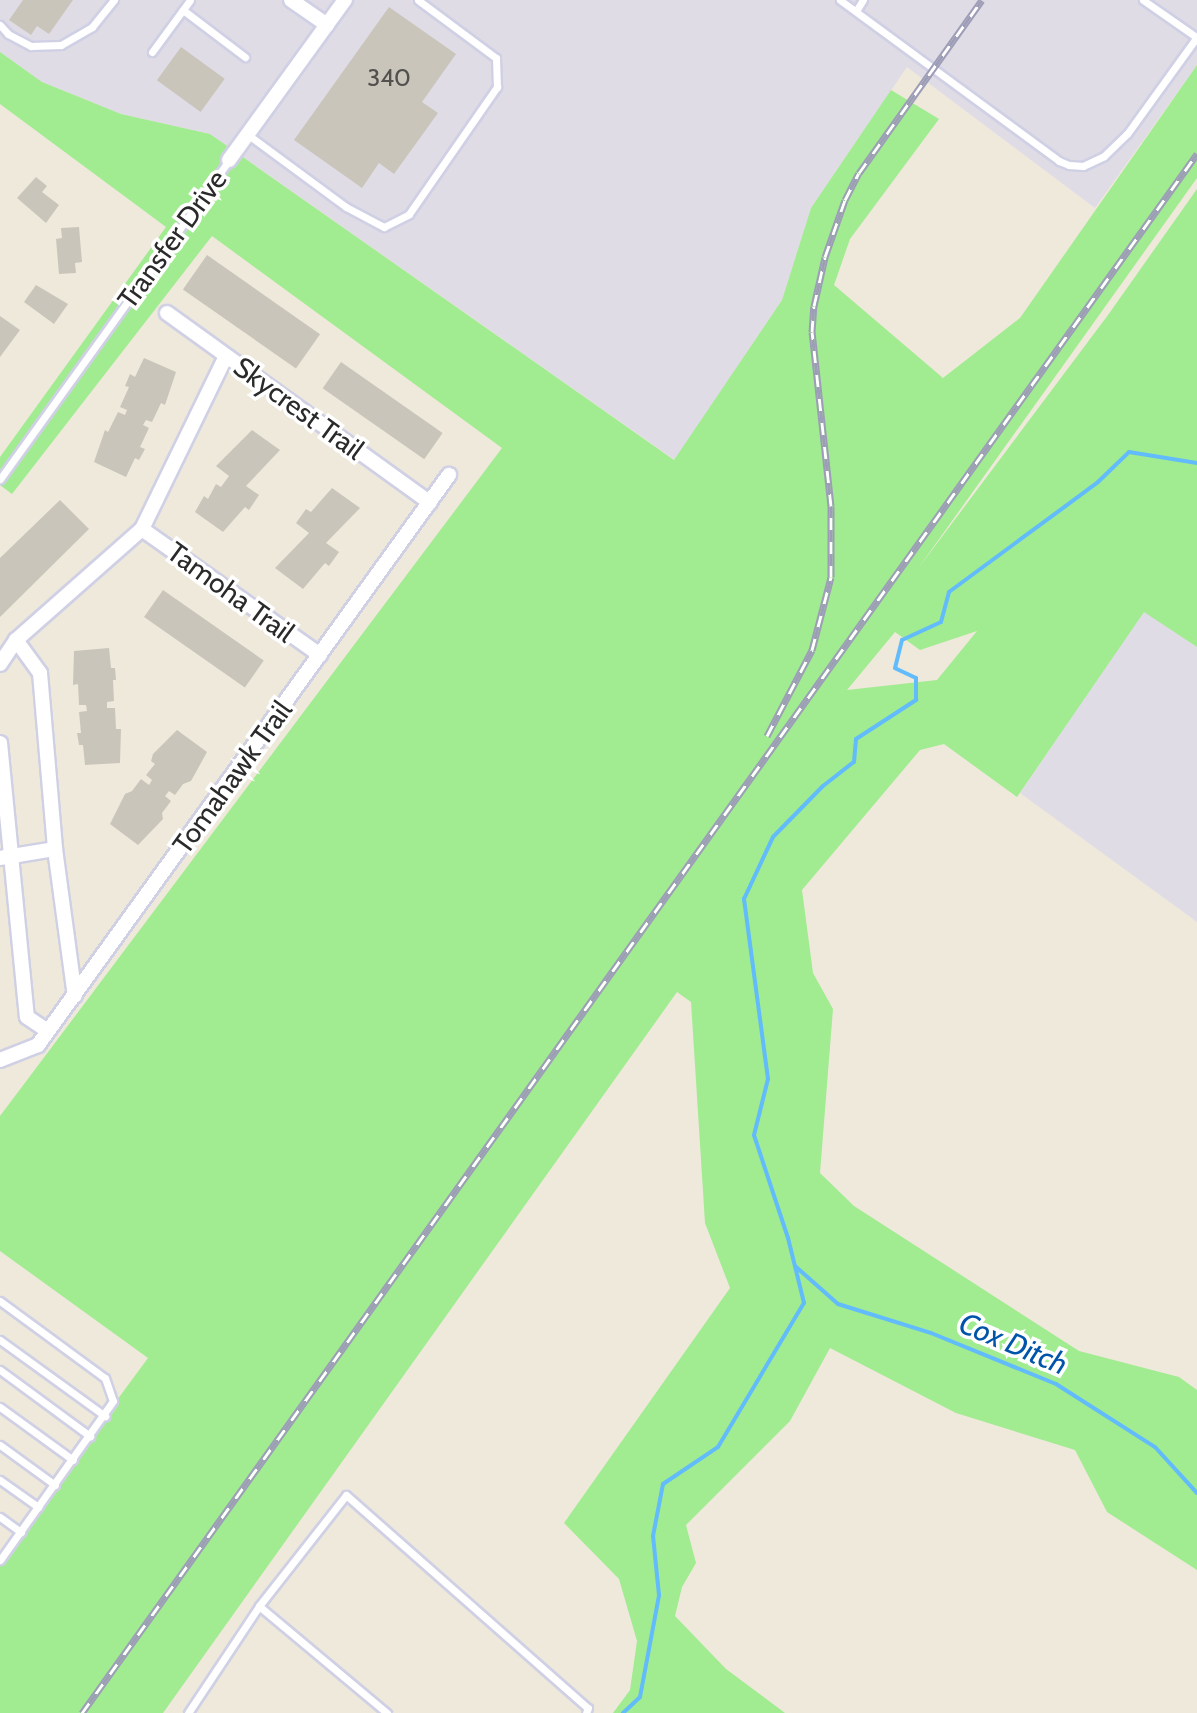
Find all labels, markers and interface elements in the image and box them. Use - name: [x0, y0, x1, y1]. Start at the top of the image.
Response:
- house number: 340: [367, 64, 411, 92]
- street label: Transfer Drive: [110, 163, 234, 315]
- street label: Skycrest Trail: [227, 350, 371, 466]
- street label: Tamoha Trail: [161, 535, 301, 649]
- street label: Tomahawk Trail: [165, 694, 299, 860]
- water label: Cox Ditch: [953, 1305, 1073, 1383]

